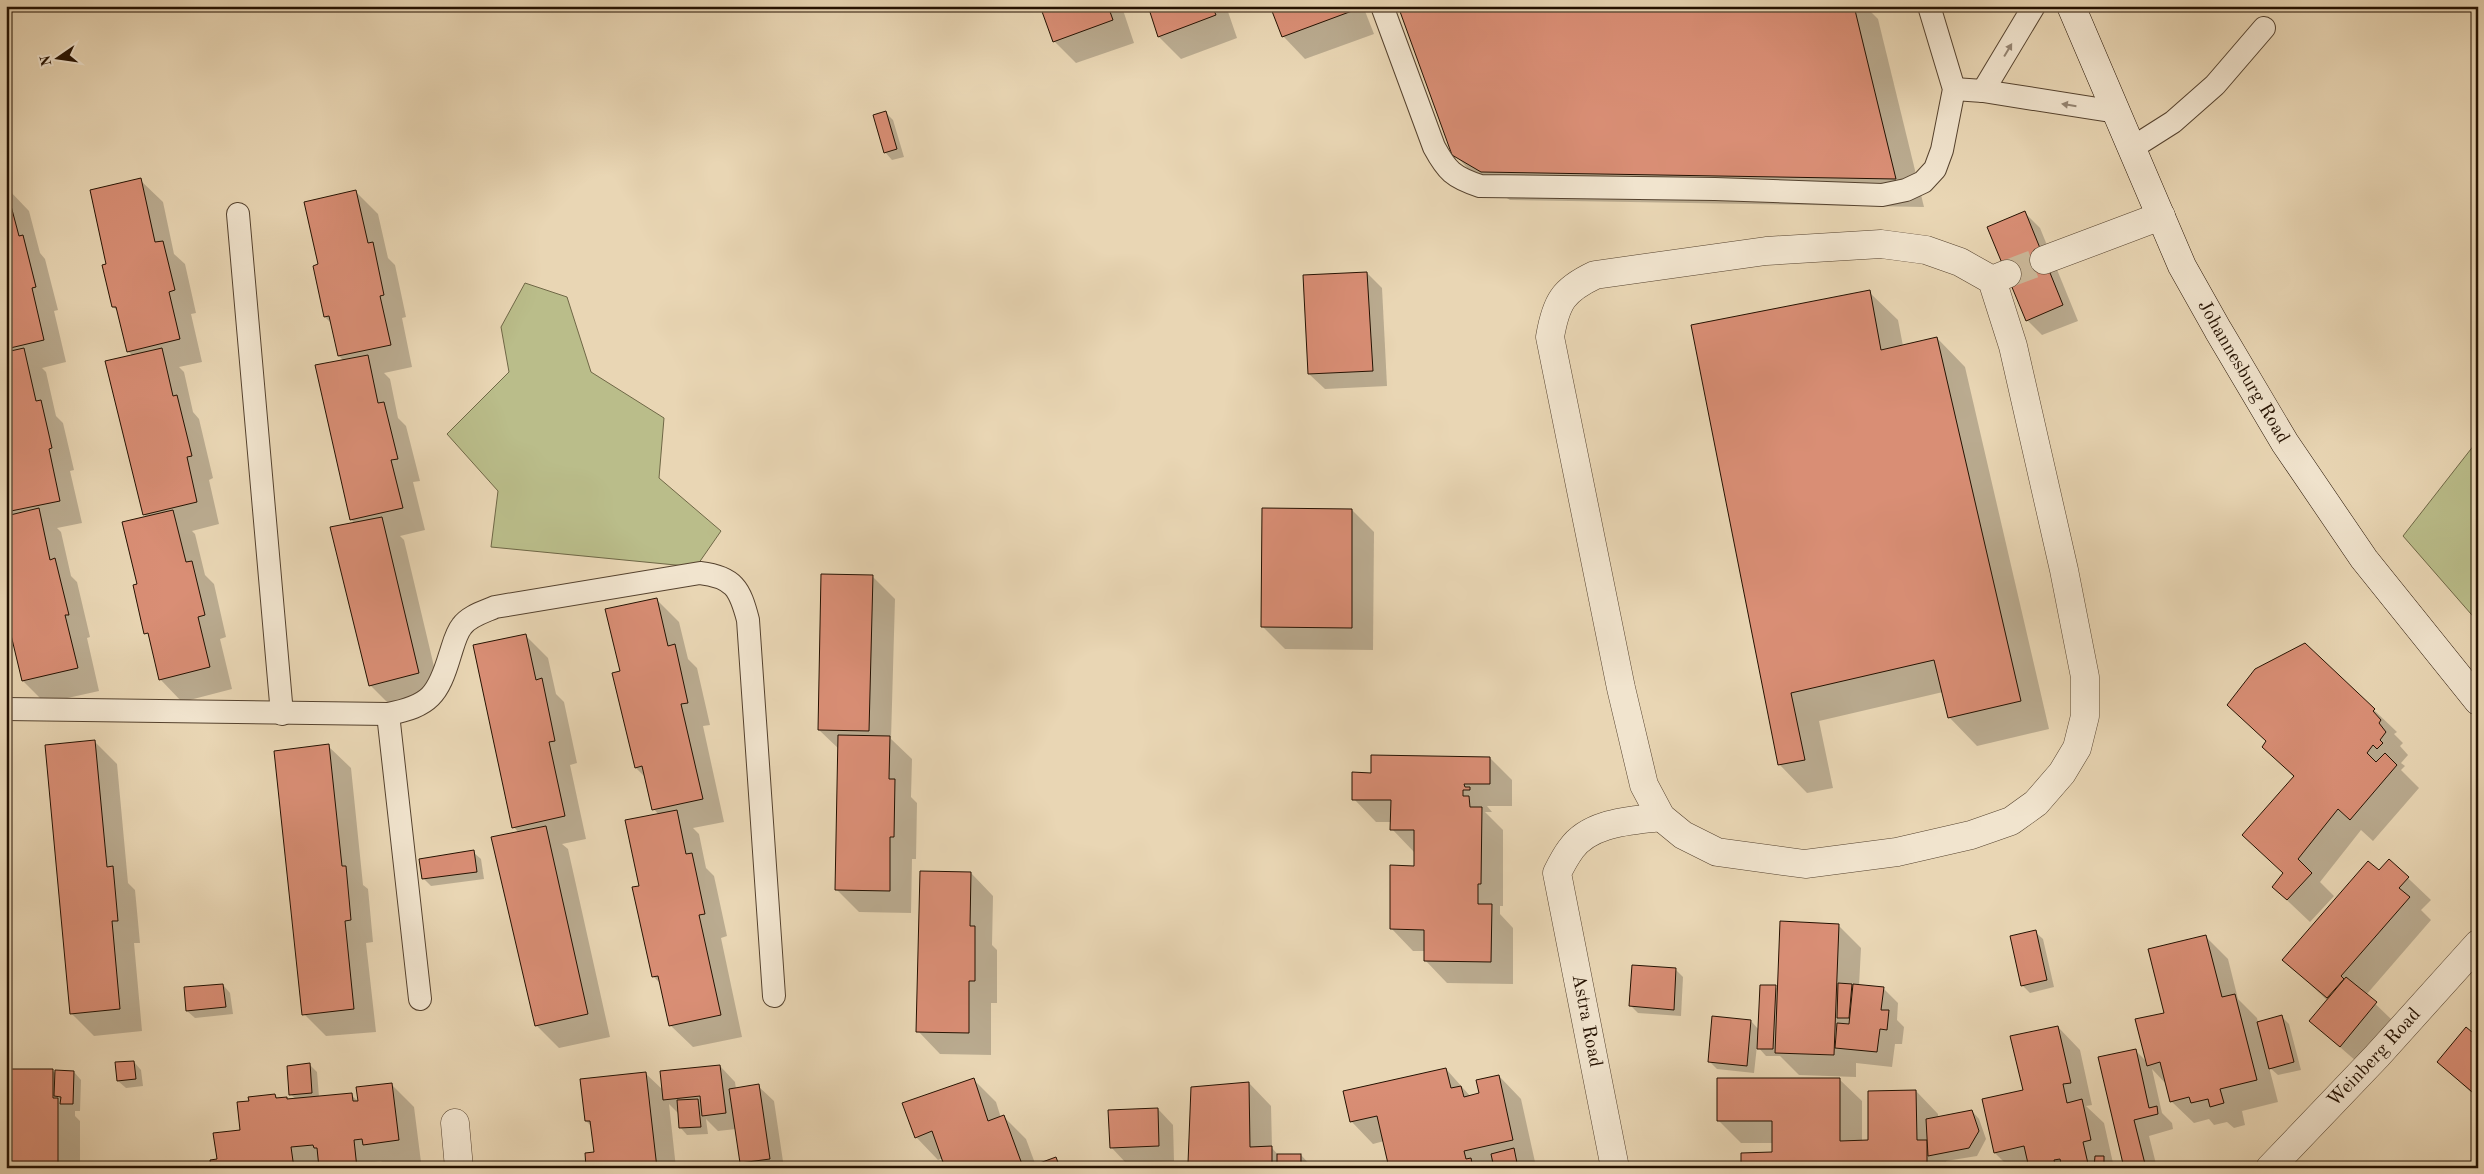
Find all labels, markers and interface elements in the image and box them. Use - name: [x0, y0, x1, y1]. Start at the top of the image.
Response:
- north arrow: [32, 32, 82, 82]
- one-way arrow: [2004, 43, 2013, 56]
- text: N: [38, 54, 54, 67]
- one-way arrow: [2061, 100, 2077, 108]
- street label: Johannesburg Road: [2194, 297, 2293, 447]
- street label: Astra Road: [1568, 973, 1604, 1069]
- street label: Weinberg Road: [2324, 1005, 2425, 1111]

